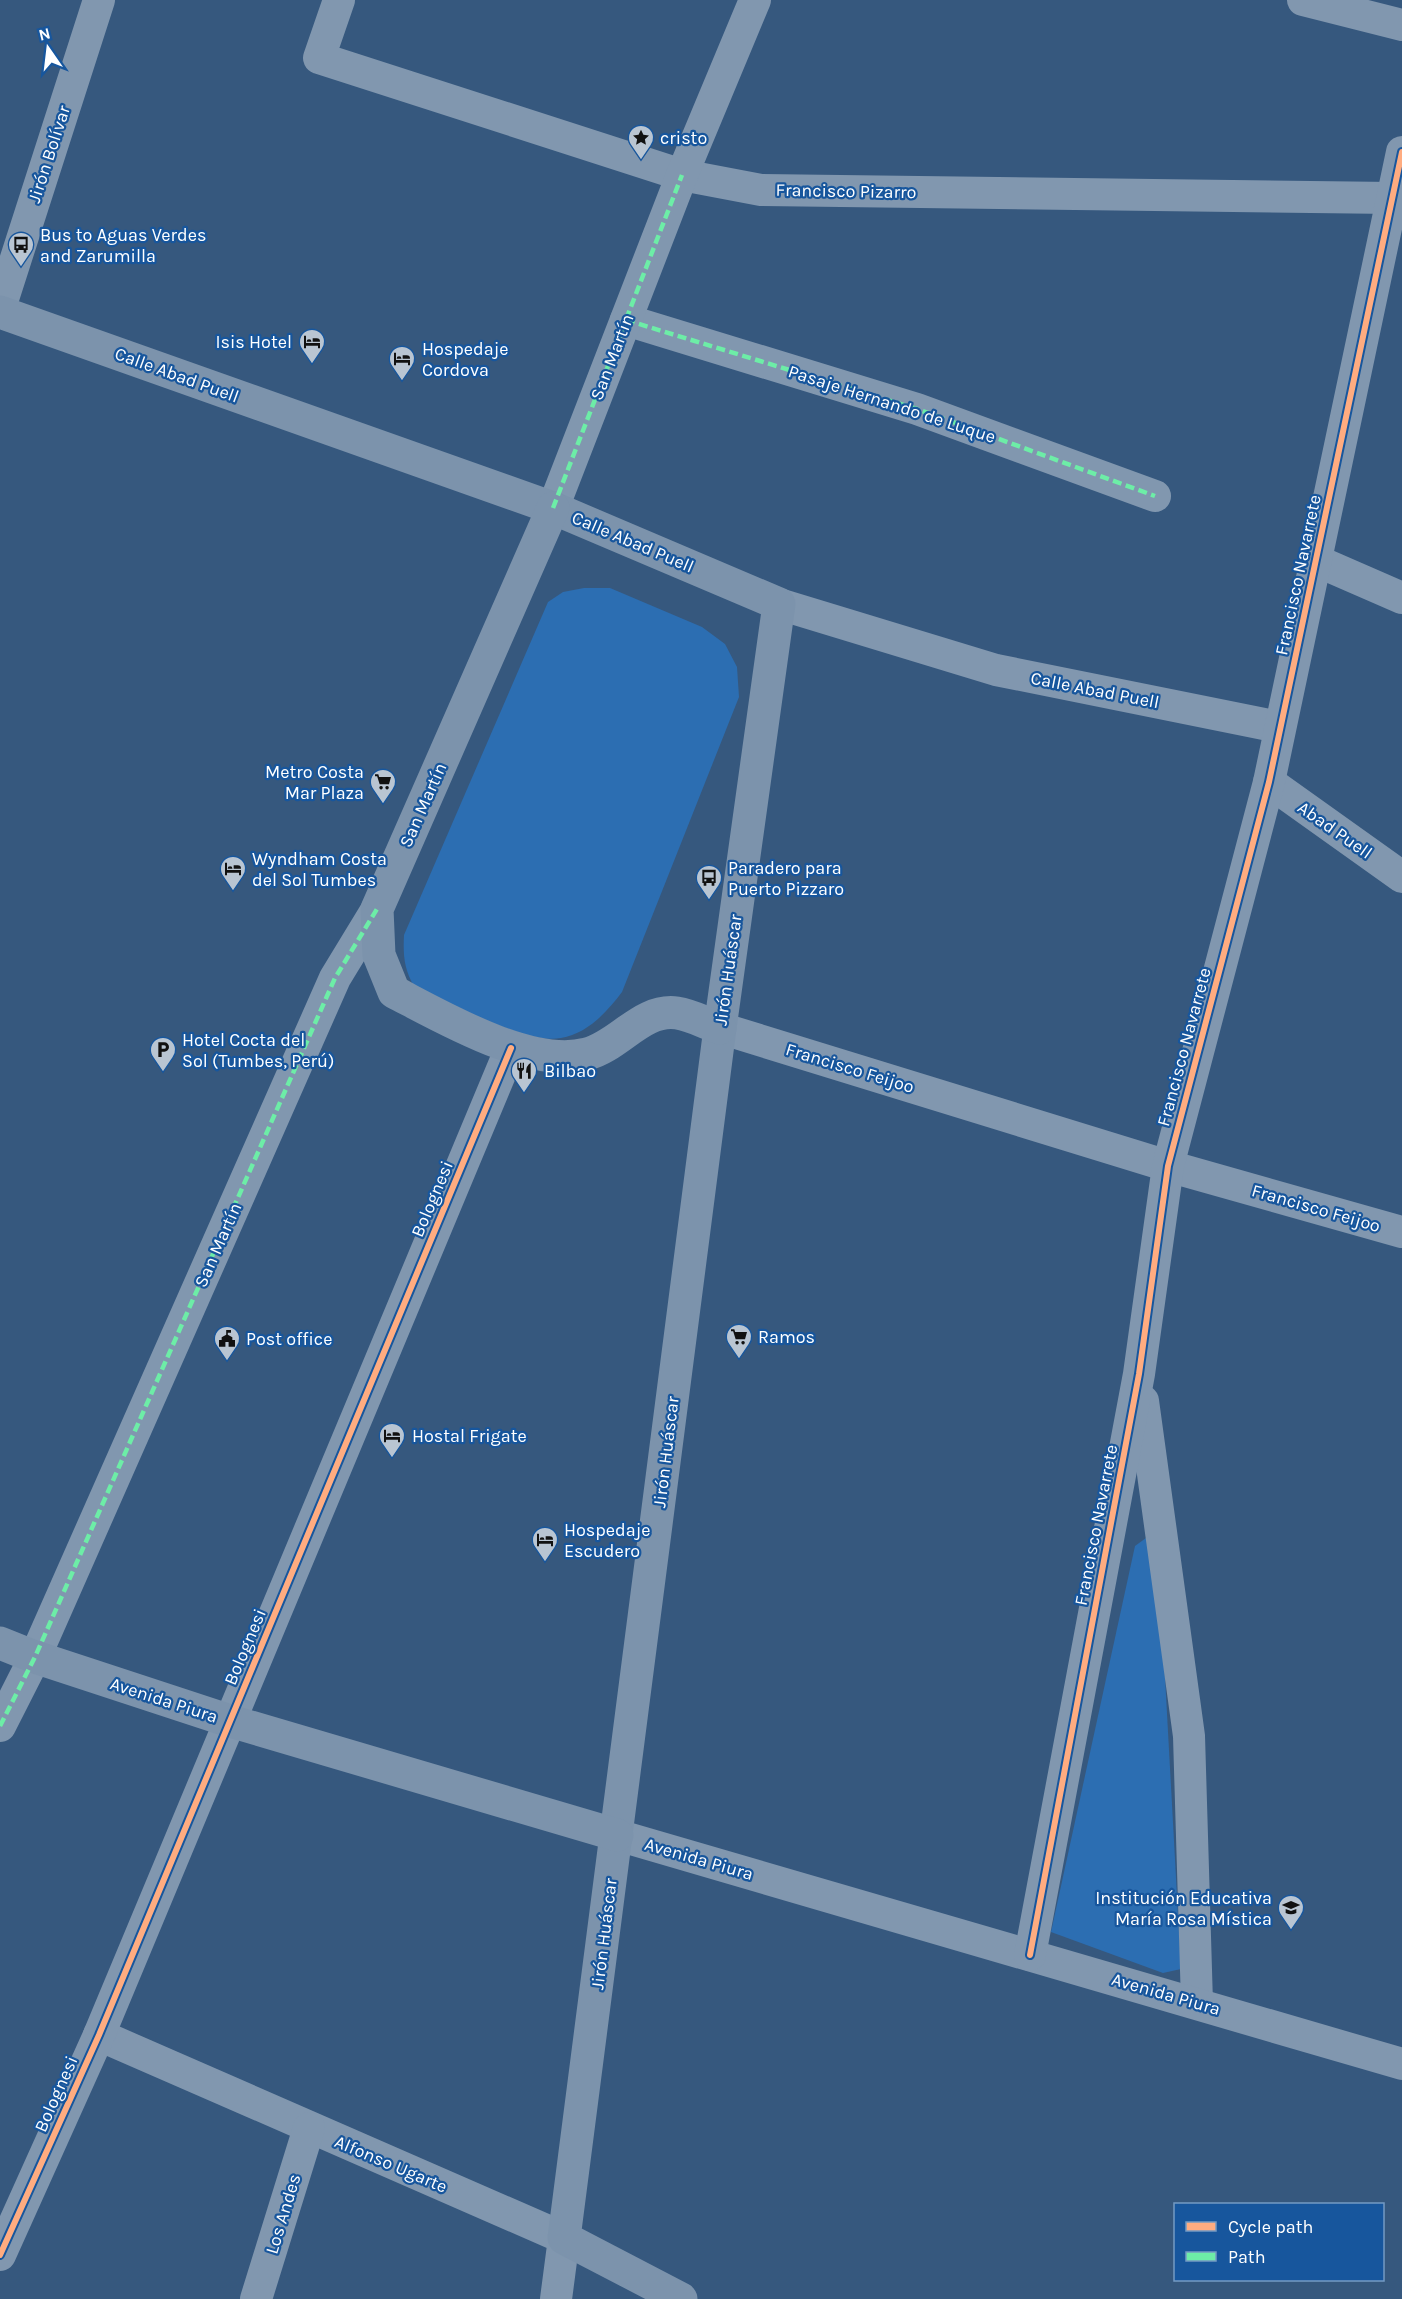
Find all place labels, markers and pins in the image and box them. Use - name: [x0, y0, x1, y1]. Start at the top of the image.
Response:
- place icon: cristo: [626, 123, 656, 161]
- place label: cristo: [660, 127, 707, 149]
- place label: Bus to Aguas Verdes and Zarumilla: [40, 224, 206, 267]
- bus stop icon: Bus to Aguas Verdes and Zarumilla: [6, 230, 36, 268]
- hotel icon: Isis Hotel: [297, 327, 327, 365]
- place label: Isis Hotel: [215, 331, 292, 353]
- place label: Hospedaje Cordova: [422, 338, 509, 381]
- hotel icon: Hospedaje Cordova: [387, 344, 417, 382]
- place label: Metro Costa Mar Plaza: [265, 761, 364, 804]
- supermarket icon: Metro Costa Mar Plaza: [368, 767, 398, 805]
- place label: Wyndham Costa del Sol Tumbes: [252, 848, 387, 891]
- hotel icon: Wyndham Costa del Sol Tumbes: [218, 854, 248, 892]
- place label: Paradero para Puerto Pizzaro: [728, 857, 844, 900]
- bus stop icon: Paradero para Puerto Pizzaro: [694, 863, 724, 901]
- place label: Hotel Cocta del Sol (Tumbes, Perú): [182, 1029, 334, 1072]
- parking icon: Hotel Cocta del Sol (Tumbes, Perú): [148, 1035, 178, 1073]
- restaurant icon: Bilbao: [509, 1056, 539, 1094]
- place label: Bilbao: [544, 1060, 596, 1082]
- supermarket icon: Ramos: [724, 1322, 754, 1360]
- public building icon: Post office: [212, 1324, 242, 1362]
- place label: Ramos: [758, 1326, 815, 1348]
- place label: Post office: [246, 1328, 332, 1350]
- hotel icon: Hostal Frigate: [377, 1421, 407, 1459]
- place label: Hostal Frigate: [412, 1425, 527, 1447]
- place label: Hospedaje Escudero: [564, 1519, 651, 1562]
- hotel icon: Hospedaje Escudero: [530, 1525, 560, 1563]
- place label: Institución Educativa María Rosa Mística: [1095, 1887, 1272, 1930]
- school or university icon: Institución Educativa María Rosa Mística: [1276, 1893, 1306, 1931]

